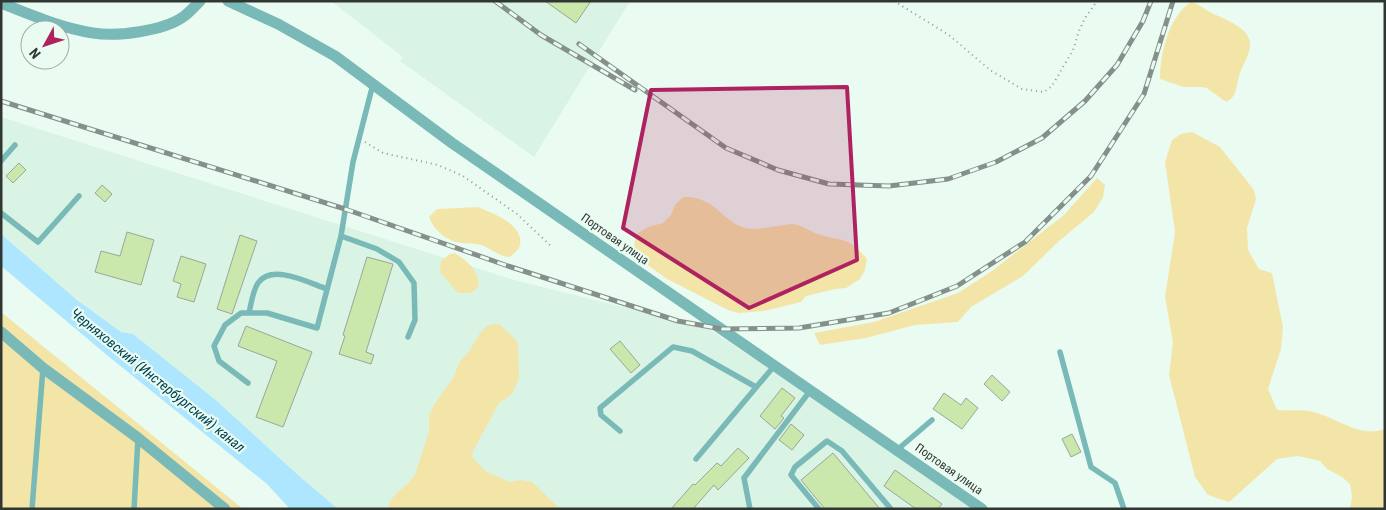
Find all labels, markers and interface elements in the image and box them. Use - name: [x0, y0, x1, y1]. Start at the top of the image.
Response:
- north arrow: [20, 20, 70, 70]
- text: N: [26, 45, 44, 62]
- street label: Портовая улица: [579, 211, 652, 268]
- water label: Черняховский (Инстербургский) канал: [67, 305, 248, 456]
- street label: Портовая улица: [913, 441, 986, 498]

